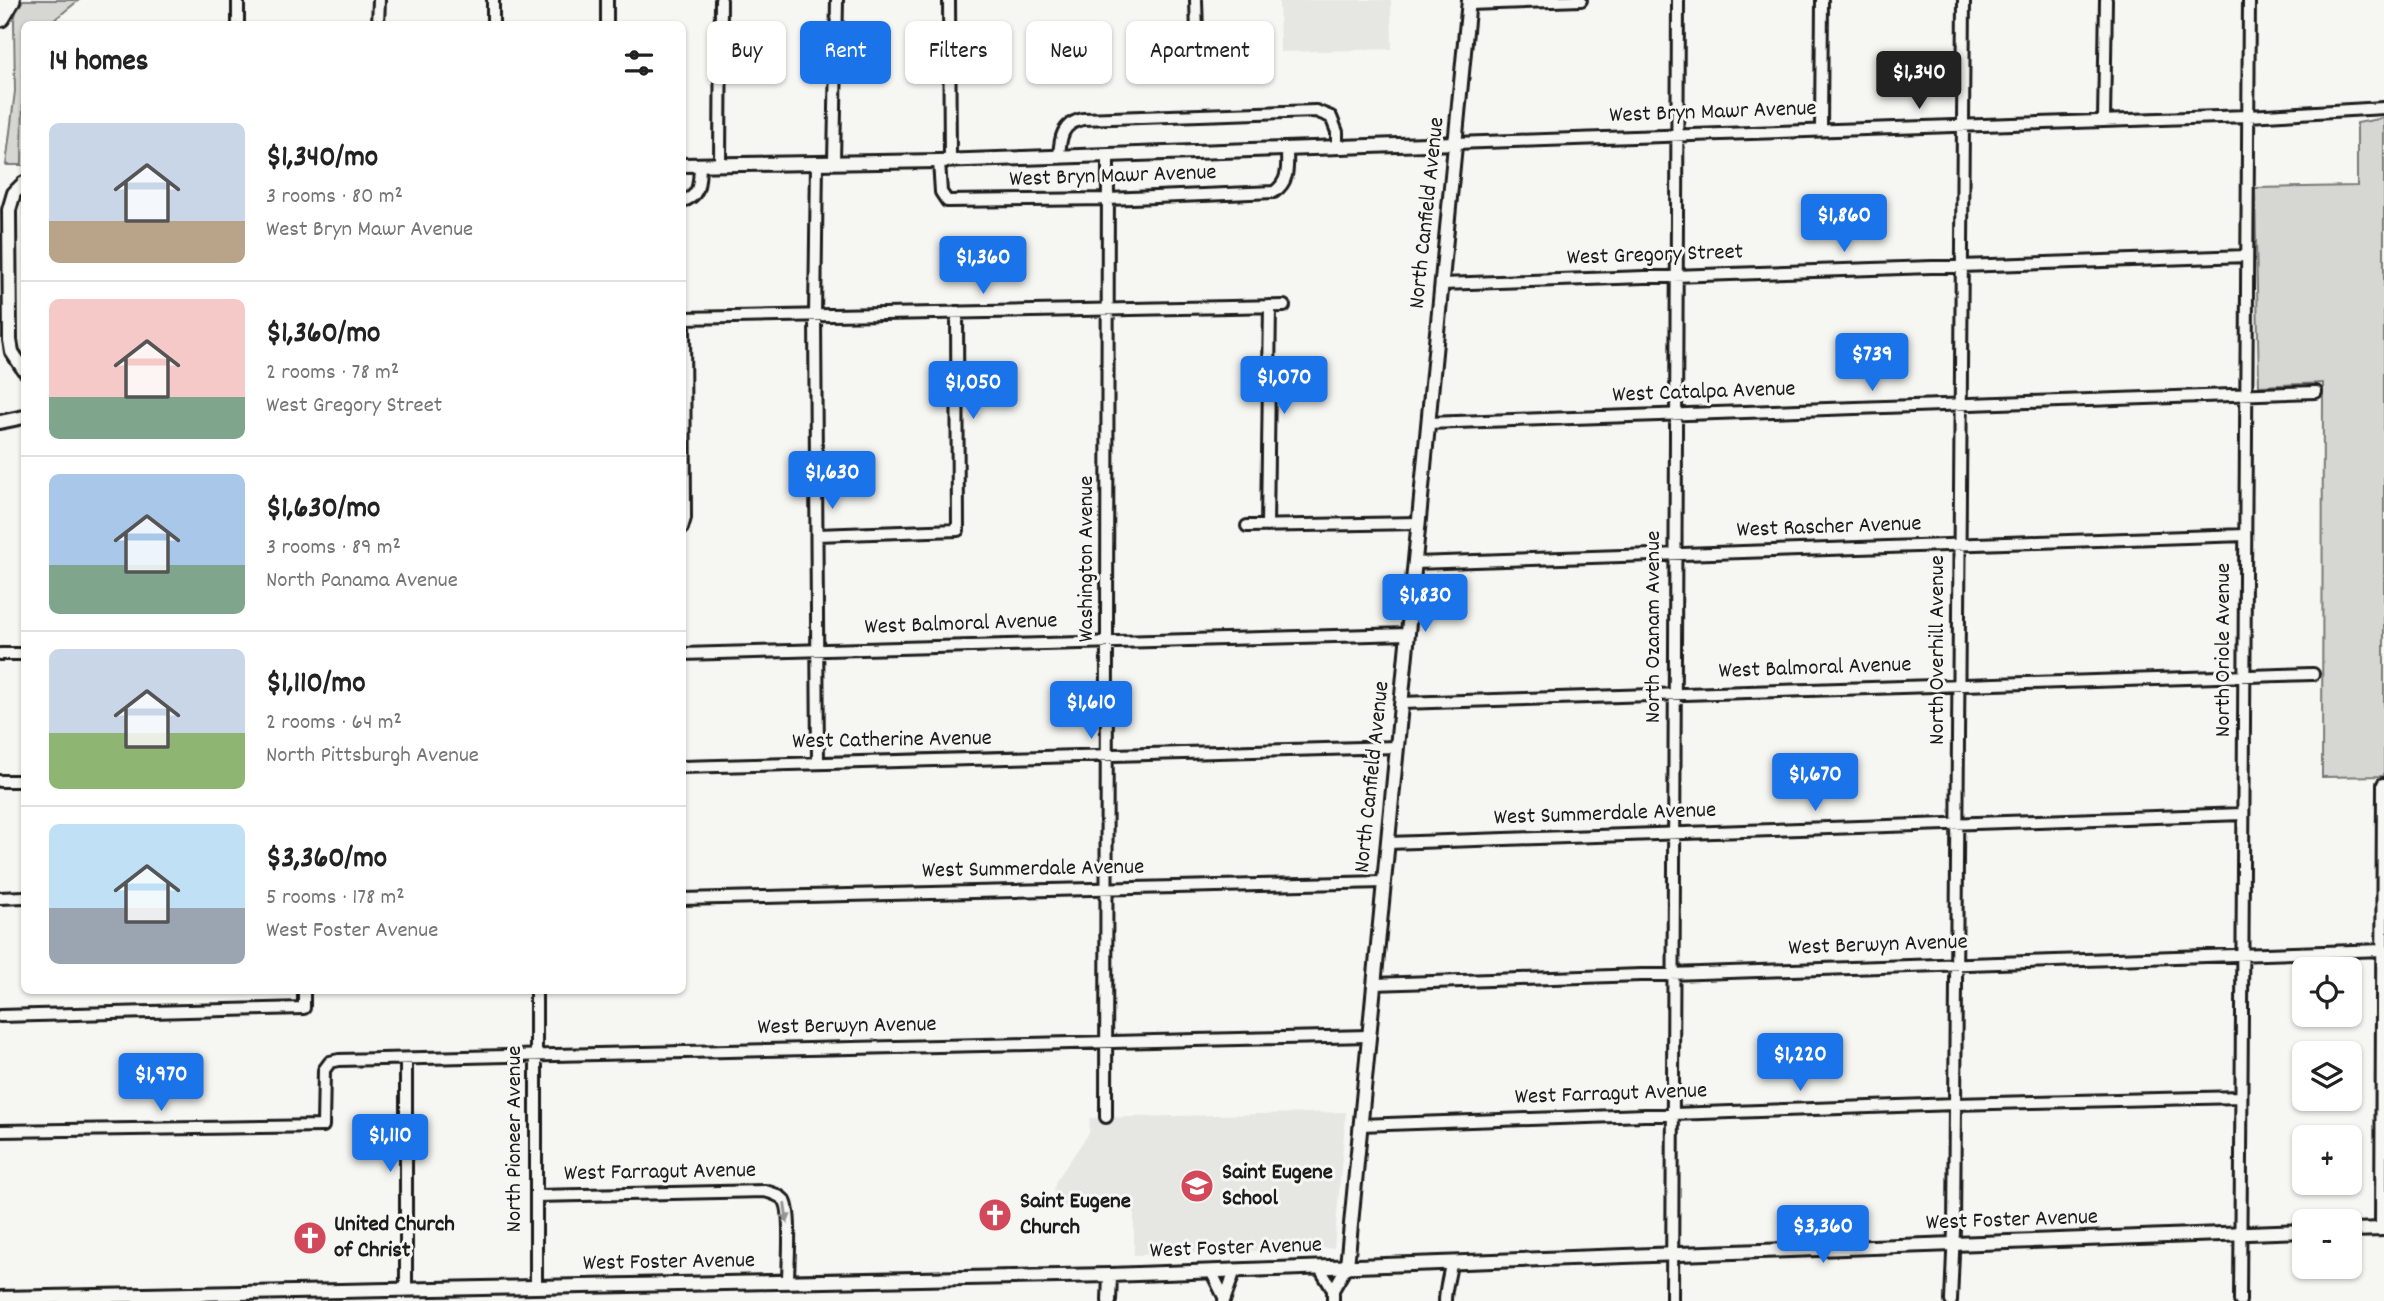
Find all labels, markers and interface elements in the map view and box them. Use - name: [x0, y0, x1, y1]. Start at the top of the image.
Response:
- chip: Buy: [707, 21, 786, 84]
- chip: Rent: [800, 21, 891, 84]
- chip: Filters: [905, 21, 1012, 84]
- chip: New: [1026, 21, 1112, 84]
- chip: Apartment: [1126, 21, 1274, 84]
- text: 14 homes: [49, 42, 148, 85]
- icon: filters: [620, 44, 658, 82]
- pin: $1,340: [1862, 52, 1976, 111]
- text: $1,340: [1892, 57, 1946, 90]
- street label: West Bryn Mawr Avenue: [1609, 93, 1817, 133]
- street label: North Canfield Avenue: [1402, 116, 1454, 310]
- text: $1,340/mo: [266, 138, 378, 181]
- icon: home: [105, 151, 189, 235]
- street label: West Bryn Mawr Avenue: [1009, 157, 1217, 197]
- text: 3 rooms · 80 m²: [266, 181, 403, 214]
- pin: $1,860: [1787, 194, 1901, 254]
- text: $1,860: [1817, 200, 1871, 233]
- text: West Bryn Mawr Avenue: [266, 214, 473, 247]
- pin: $1,360: [926, 236, 1040, 296]
- street label: West Gregory Street: [1566, 236, 1744, 276]
- text: $1,360: [955, 242, 1011, 275]
- text: $1,360/mo: [266, 314, 380, 357]
- icon: home: [105, 327, 189, 411]
- pin: $739: [1831, 334, 1913, 393]
- text: $739: [1851, 339, 1893, 372]
- pin: $1,070: [1227, 356, 1341, 416]
- text: 2 rooms · 78 m²: [266, 357, 399, 390]
- pin: $1,050: [916, 362, 1030, 421]
- text: $1,070: [1257, 362, 1311, 395]
- text: $1,050: [945, 367, 1001, 400]
- street label: West Catalpa Avenue: [1612, 373, 1796, 413]
- text: West Gregory Street: [266, 390, 442, 423]
- pin: $1,630: [775, 452, 889, 511]
- text: $1,630: [804, 457, 860, 490]
- street label: Washington Avenue: [1071, 476, 1104, 642]
- text: $1,630/mo: [266, 489, 380, 532]
- icon: home: [105, 502, 189, 586]
- street label: West Rascher Avenue: [1736, 508, 1922, 548]
- street label: North Ozanam Avenue: [1638, 531, 1671, 723]
- text: 3 rooms · 89 m²: [266, 532, 401, 565]
- street label: North Overhill Avenue: [1922, 555, 1955, 745]
- street label: North Oriole Avenue: [2208, 563, 2241, 737]
- text: North Panama Avenue: [266, 565, 458, 598]
- pin: $1,830: [1368, 574, 1482, 634]
- text: $1,830: [1398, 580, 1452, 613]
- street label: West Balmoral Avenue: [864, 605, 1058, 645]
- street label: West Balmoral Avenue: [1718, 649, 1912, 689]
- text: $1,110/mo: [266, 664, 365, 707]
- icon: home: [105, 677, 189, 761]
- street label: North Canfield Avenue: [1347, 680, 1399, 874]
- pin: $1,610: [1034, 682, 1148, 741]
- text: $1,610: [1066, 687, 1116, 720]
- text: 2 rooms · 64 m²: [266, 707, 402, 740]
- street label: West Catherine Avenue: [792, 723, 992, 759]
- text: North Pittsburgh Avenue: [266, 740, 479, 773]
- pin: $1,670: [1758, 754, 1872, 813]
- text: $1,670: [1788, 759, 1842, 792]
- street label: West Summerdale Avenue: [1493, 795, 1717, 835]
- text: $3,360/mo: [266, 839, 387, 882]
- icon: home: [105, 852, 189, 936]
- street label: West Summerdale Avenue: [922, 852, 1144, 888]
- text: 5 rooms · 178 m²: [266, 882, 405, 915]
- text: West Foster Avenue: [266, 915, 438, 948]
- street label: West Berwyn Avenue: [1788, 926, 1968, 966]
- map controls: [2292, 957, 2362, 1279]
- button: locate: [2292, 957, 2362, 1027]
- street label: West Berwyn Avenue: [757, 1009, 937, 1045]
- pin: $1,220: [1743, 1034, 1857, 1093]
- text: $1,220: [1773, 1039, 1827, 1072]
- button: layers: [2292, 1041, 2362, 1111]
- street label: North Pioneer Avenue: [499, 1046, 532, 1232]
- pin: $1,970: [104, 1054, 218, 1113]
- text: $1,970: [135, 1059, 187, 1092]
- street label: West Farragut Avenue: [1514, 1075, 1708, 1115]
- pin: $1,110: [333, 1114, 447, 1174]
- text: $1,110: [368, 1120, 412, 1153]
- button: +: [2292, 1125, 2362, 1195]
- street label: West Farragut Avenue: [564, 1155, 756, 1191]
- place label: Saint Eugene School: [1222, 1157, 1333, 1216]
- school or university icon: Saint Eugene School: [1178, 1167, 1216, 1205]
- place label: Saint Eugene Church: [1020, 1186, 1131, 1245]
- church icon: Saint Eugene Church: [976, 1196, 1014, 1234]
- one-way arrow: [781, 1202, 792, 1224]
- street label: West Foster Avenue: [1925, 1202, 2099, 1240]
- pin: $3,360: [1766, 1206, 1880, 1265]
- place label: United Church of Christ: [334, 1209, 455, 1268]
- button: −: [2292, 1209, 2362, 1279]
- text: $3,360: [1793, 1211, 1853, 1244]
- church icon: United Church of Christ: [291, 1219, 329, 1257]
- street label: West Foster Avenue: [1149, 1230, 1323, 1268]
- street label: West Foster Avenue: [583, 1245, 755, 1281]

